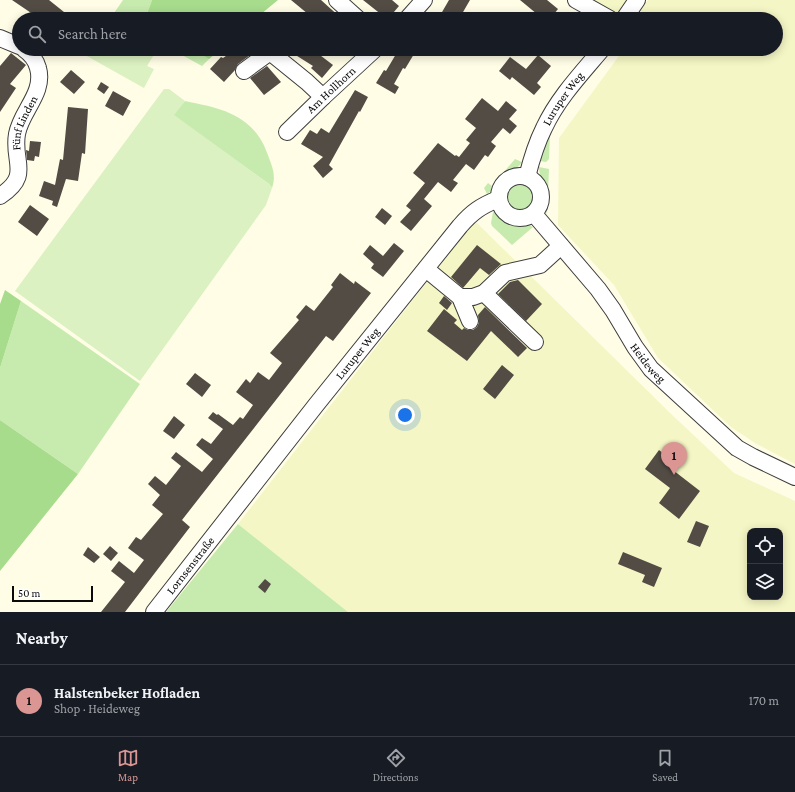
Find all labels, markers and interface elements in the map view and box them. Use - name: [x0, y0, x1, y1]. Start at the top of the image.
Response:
- search box: [12, 12, 783, 56]
- icon: search: [26, 23, 48, 45]
- text: Search here: [58, 26, 127, 42]
- street label: Am Hollhorn: [304, 63, 359, 116]
- street label: Luruper Weg: [539, 69, 587, 128]
- street label: Fünf Linden: [9, 93, 41, 151]
- street label: Luruper Weg: [332, 325, 383, 382]
- street label: Heideweg: [627, 340, 669, 386]
- your location: [395, 405, 415, 425]
- pin: 1: [661, 442, 687, 475]
- map controls: [747, 528, 783, 600]
- button: locate: [747, 528, 783, 564]
- street label: Lornsenstraße: [163, 534, 217, 597]
- button: layers: [747, 564, 783, 600]
- scale bar: [12, 584, 93, 603]
- text: 50 m: [18, 587, 40, 599]
- text: Nearby: [16, 629, 68, 648]
- text: Halstenbeker Hofladen: [54, 685, 200, 701]
- text: 1: [27, 693, 31, 708]
- text: 170 m: [749, 693, 779, 708]
- text: Shop · Heideweg: [54, 701, 140, 716]
- tab: Map: [117, 747, 139, 783]
- tab: Directions: [373, 747, 418, 783]
- tab: Saved: [652, 747, 678, 783]

